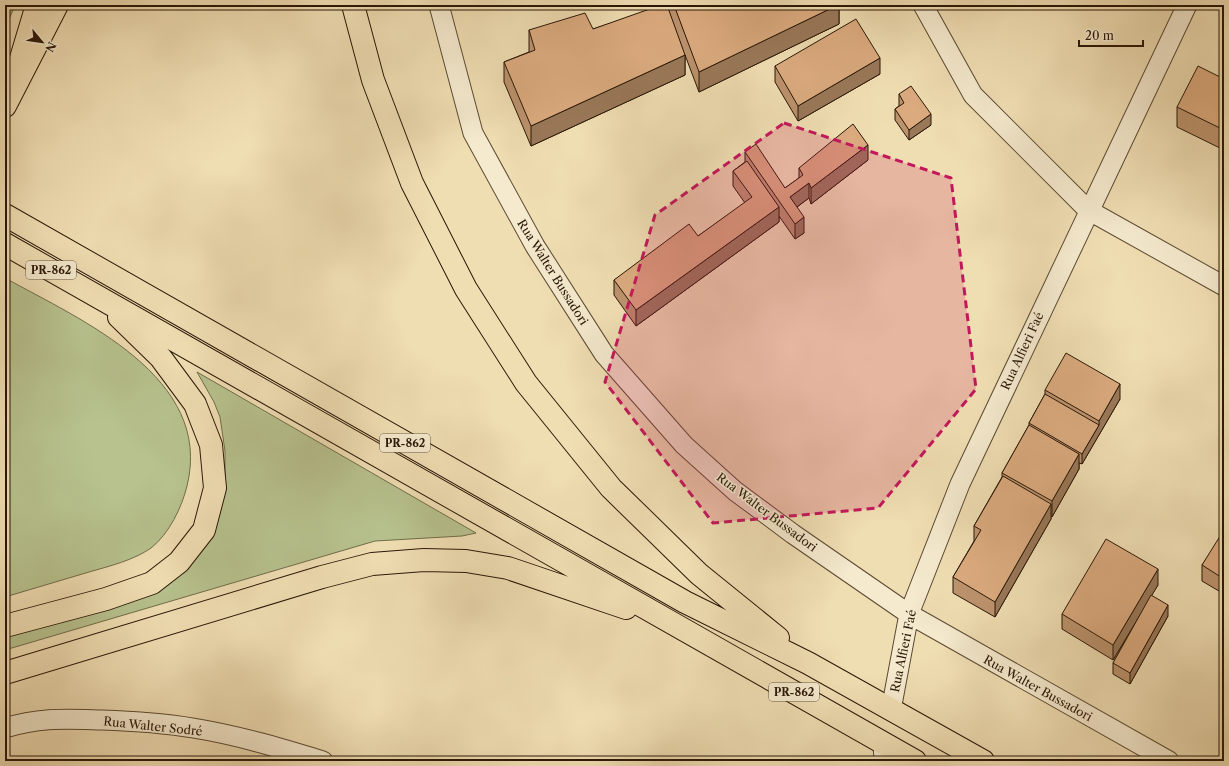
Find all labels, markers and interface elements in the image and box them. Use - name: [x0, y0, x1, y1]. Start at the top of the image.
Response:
- north arrow: [22, 22, 62, 62]
- scale bar: [1079, 22, 1143, 48]
- text: 20 m: [1085, 28, 1114, 43]
- text: N: [42, 39, 59, 55]
- street label: Rua Walter Bussadori: [514, 216, 592, 328]
- road number: PR-862: [26, 261, 76, 279]
- street label: Rua Alfieri Faé: [997, 309, 1047, 392]
- road number: PR-862: [380, 434, 430, 452]
- street label: Rua Walter Bussadori: [714, 469, 820, 555]
- street label: Rua Alfieri Faé: [887, 608, 919, 694]
- street label: Rua Walter Bussadori: [981, 652, 1095, 724]
- road number: PR-862: [769, 683, 819, 701]
- street label: Rua Walter Sodré: [103, 713, 204, 739]

